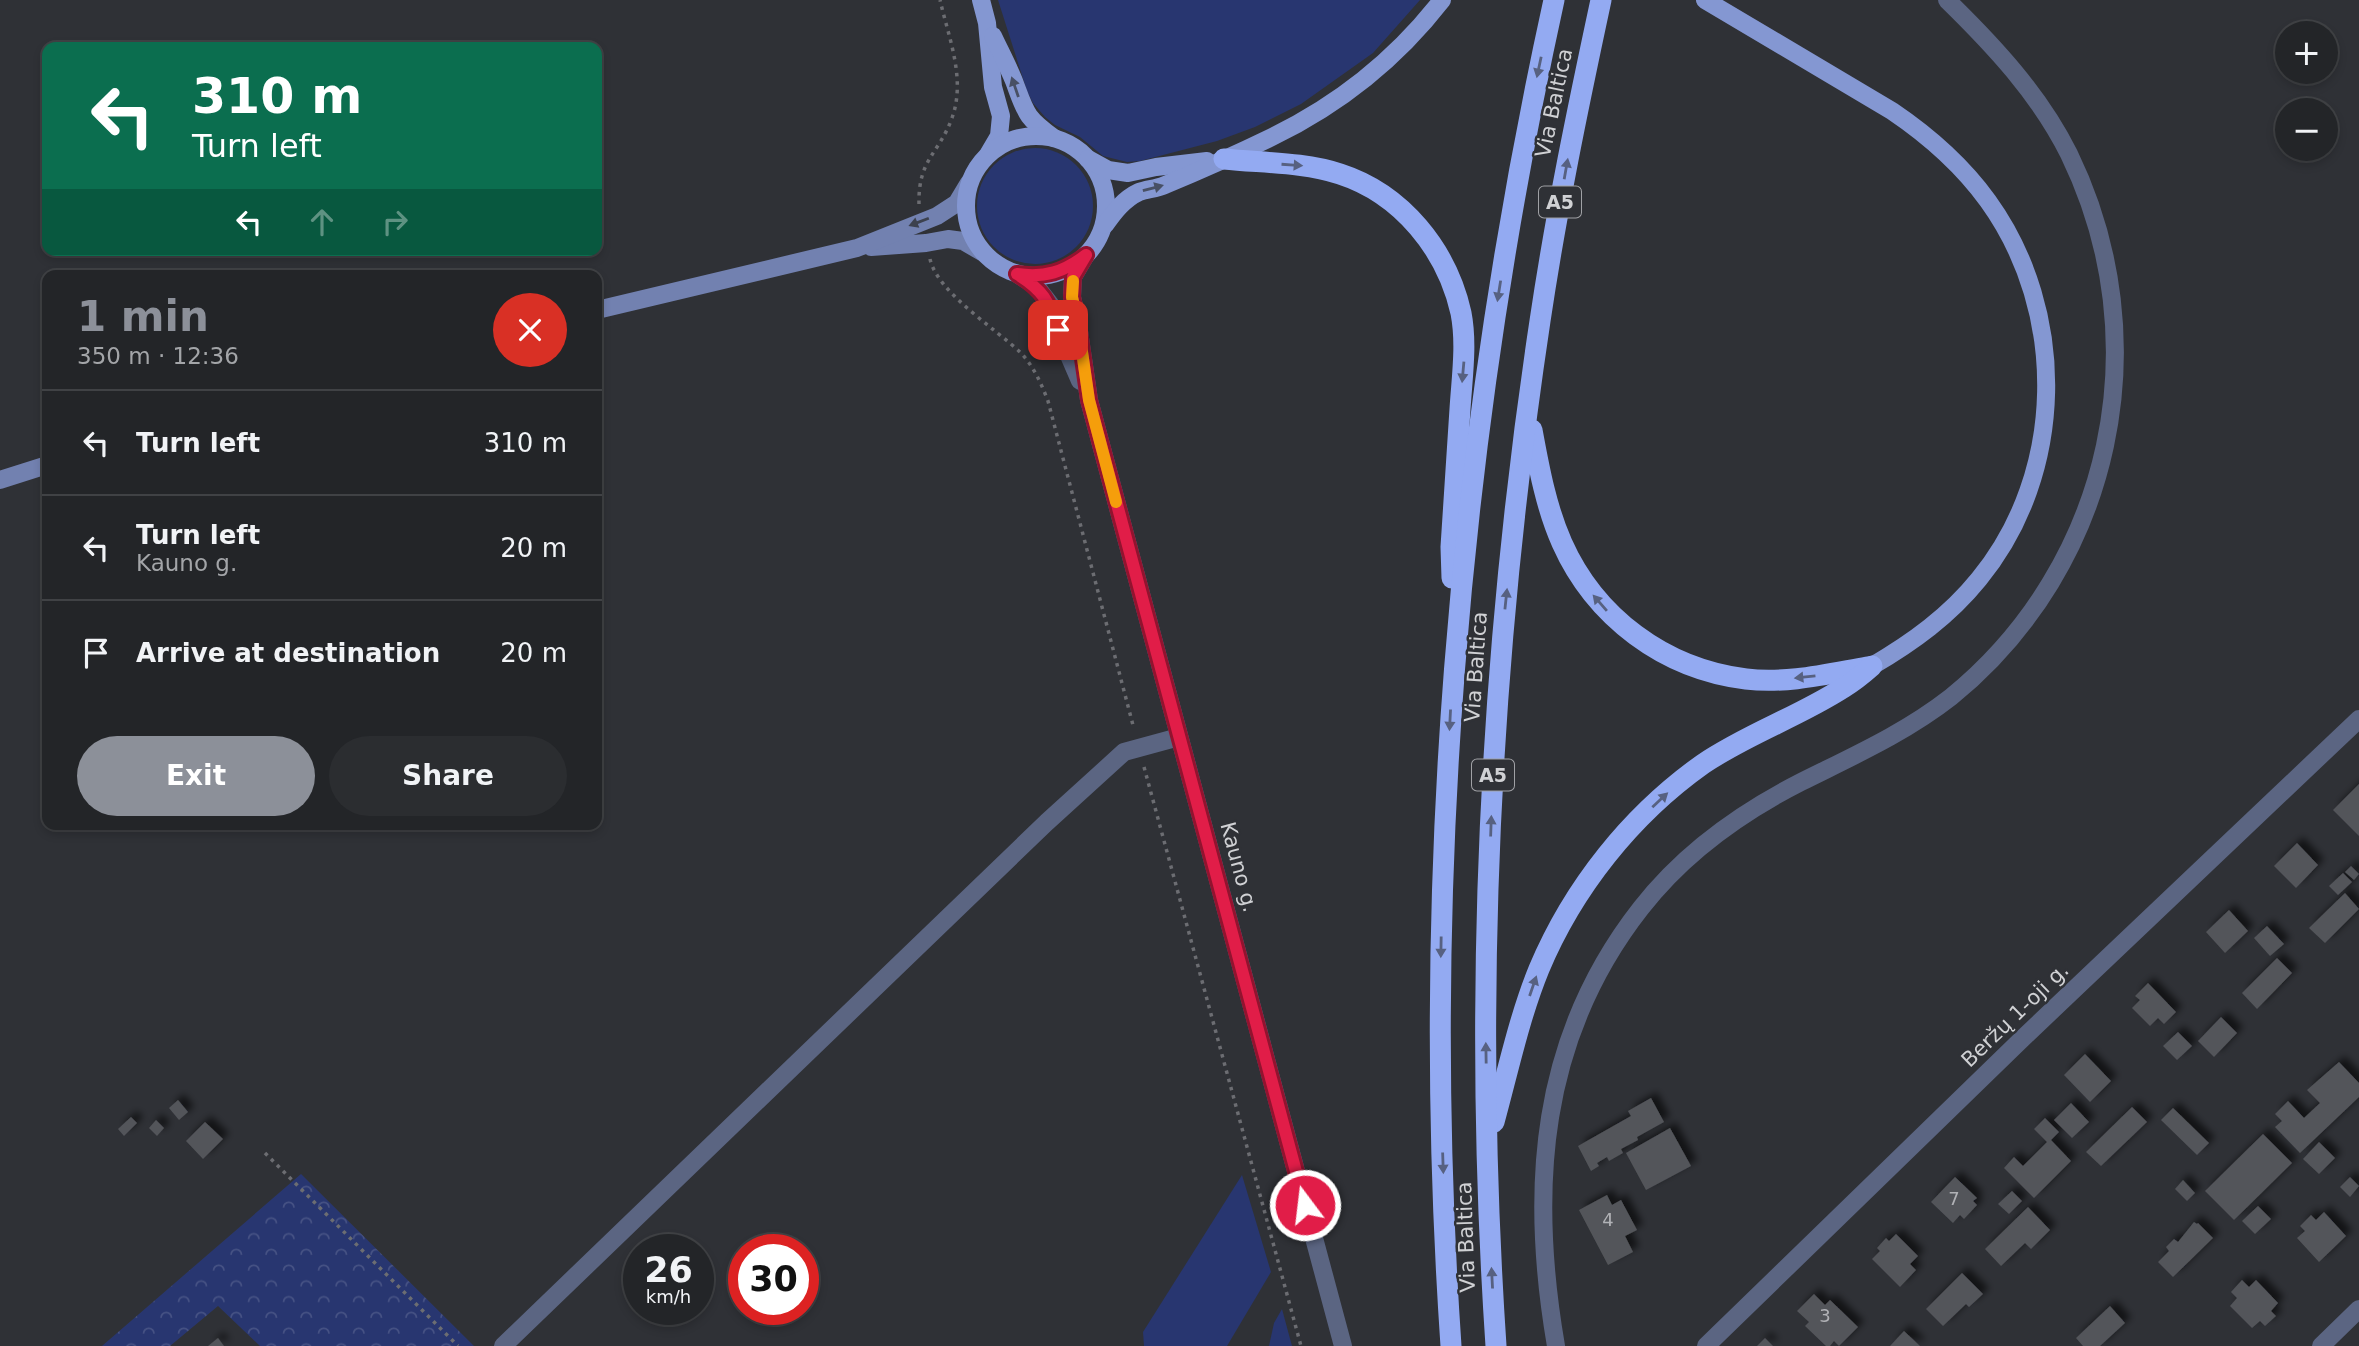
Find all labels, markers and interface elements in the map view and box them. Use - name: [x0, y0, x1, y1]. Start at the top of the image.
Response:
- map controls: [2275, 21, 2338, 161]
- button: +: [2275, 21, 2338, 84]
- street label: Via Baltica: [1531, 46, 1577, 160]
- one-way arrow: [1534, 56, 1545, 78]
- text: 310 m: [192, 68, 362, 125]
- icon: left: [77, 70, 168, 161]
- one-way arrow: [1009, 76, 1020, 97]
- button: −: [2275, 98, 2338, 161]
- text: Turn left: [192, 127, 322, 165]
- one-way arrow: [1561, 158, 1572, 180]
- one-way arrow: [1281, 160, 1303, 171]
- one-way arrow: [1143, 182, 1165, 193]
- road number: A5: [1539, 186, 1581, 218]
- icon: left: [230, 203, 268, 241]
- icon: ahead: [303, 203, 341, 241]
- icon: right: [376, 203, 414, 241]
- one-way arrow: [908, 217, 929, 228]
- one-way arrow: [1493, 280, 1504, 302]
- text: 1 min: [77, 292, 209, 341]
- button: close: [493, 293, 567, 367]
- pin: [1028, 300, 1088, 360]
- icon: arrive: [1039, 311, 1077, 349]
- text: 350 m · 12:36: [77, 343, 239, 369]
- one-way arrow: [1457, 361, 1468, 383]
- icon: left: [77, 424, 115, 462]
- text: Turn left: [136, 428, 260, 458]
- text: 310 m: [484, 428, 567, 458]
- text: Turn left: [136, 520, 260, 550]
- icon: left: [77, 529, 115, 567]
- text: 20 m: [500, 533, 567, 563]
- text: Kauno g.: [136, 550, 237, 576]
- one-way arrow: [1501, 587, 1512, 609]
- one-way arrow: [1593, 595, 1609, 612]
- street label: Via Baltica: [1460, 611, 1492, 723]
- icon: arrive: [77, 634, 115, 672]
- text: Arrive at destination: [136, 638, 440, 668]
- text: 20 m: [500, 638, 567, 668]
- one-way arrow: [1794, 672, 1816, 683]
- one-way arrow: [1444, 709, 1455, 731]
- button: Exit: [77, 736, 315, 816]
- button: Share: [329, 736, 567, 816]
- road number: A5: [1472, 760, 1514, 790]
- one-way arrow: [1651, 792, 1668, 808]
- one-way arrow: [1486, 814, 1497, 836]
- street label: Kauno g.: [1215, 819, 1263, 915]
- one-way arrow: [1435, 937, 1447, 959]
- street label: Beržų 1-oji g.: [1956, 958, 2074, 1072]
- one-way arrow: [1528, 975, 1539, 996]
- one-way arrow: [1481, 1042, 1492, 1064]
- one-way arrow: [1437, 1152, 1448, 1174]
- position arrow: [1268, 1168, 1342, 1242]
- street label: Via Baltica: [1452, 1181, 1480, 1293]
- house number: 7: [1948, 1188, 1960, 1209]
- house number: 4: [1602, 1209, 1614, 1230]
- speed limit sign: 30: [728, 1234, 819, 1325]
- text: 26: [644, 1250, 693, 1290]
- one-way arrow: [1487, 1267, 1498, 1289]
- text: km/h: [646, 1286, 691, 1307]
- house number: 3: [1819, 1305, 1831, 1326]

